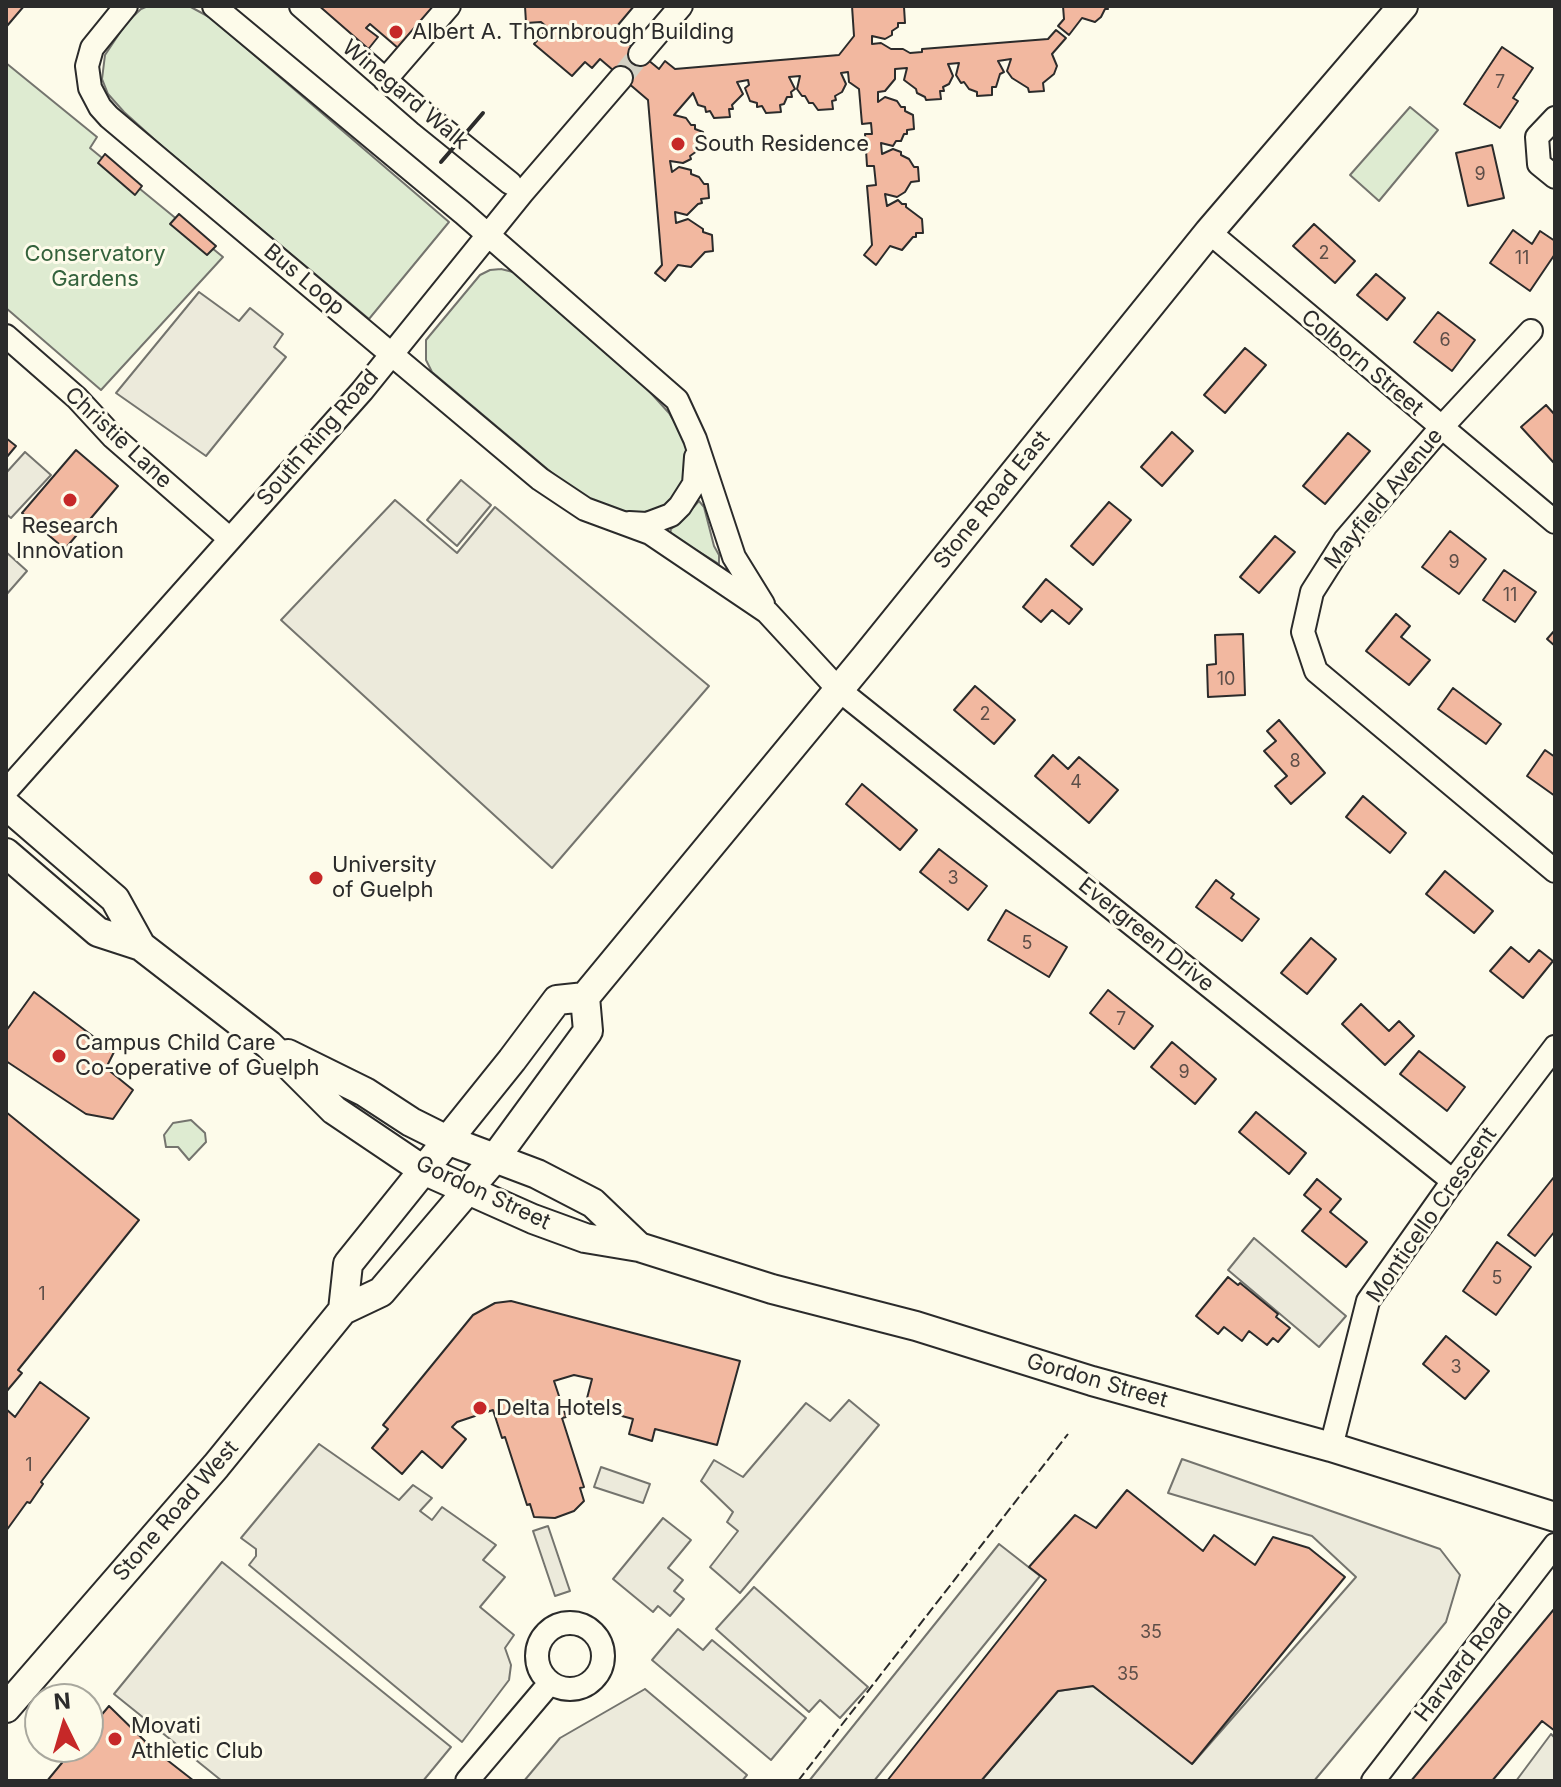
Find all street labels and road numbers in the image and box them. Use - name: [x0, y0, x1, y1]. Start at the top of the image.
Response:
- street label: Winegard Walk: [337, 35, 473, 155]
- street label: Bus Loop: [258, 239, 350, 321]
- street label: Colborn Street: [1296, 304, 1428, 422]
- street label: South Ring Road: [252, 364, 384, 512]
- street label: Christie Lane: [59, 382, 177, 494]
- street label: Mayfield Avenue: [1319, 423, 1449, 575]
- street label: Stone Road East: [928, 426, 1056, 574]
- street label: Evergreen Drive: [1073, 872, 1219, 998]
- street label: Monticello Crescent: [1362, 1122, 1502, 1308]
- street label: Gordon Street: [412, 1150, 554, 1236]
- street label: Gordon Street: [1023, 1348, 1171, 1414]
- street label: Stone Road West: [108, 1435, 244, 1587]
- street label: Harvard Road: [1410, 1599, 1518, 1727]

